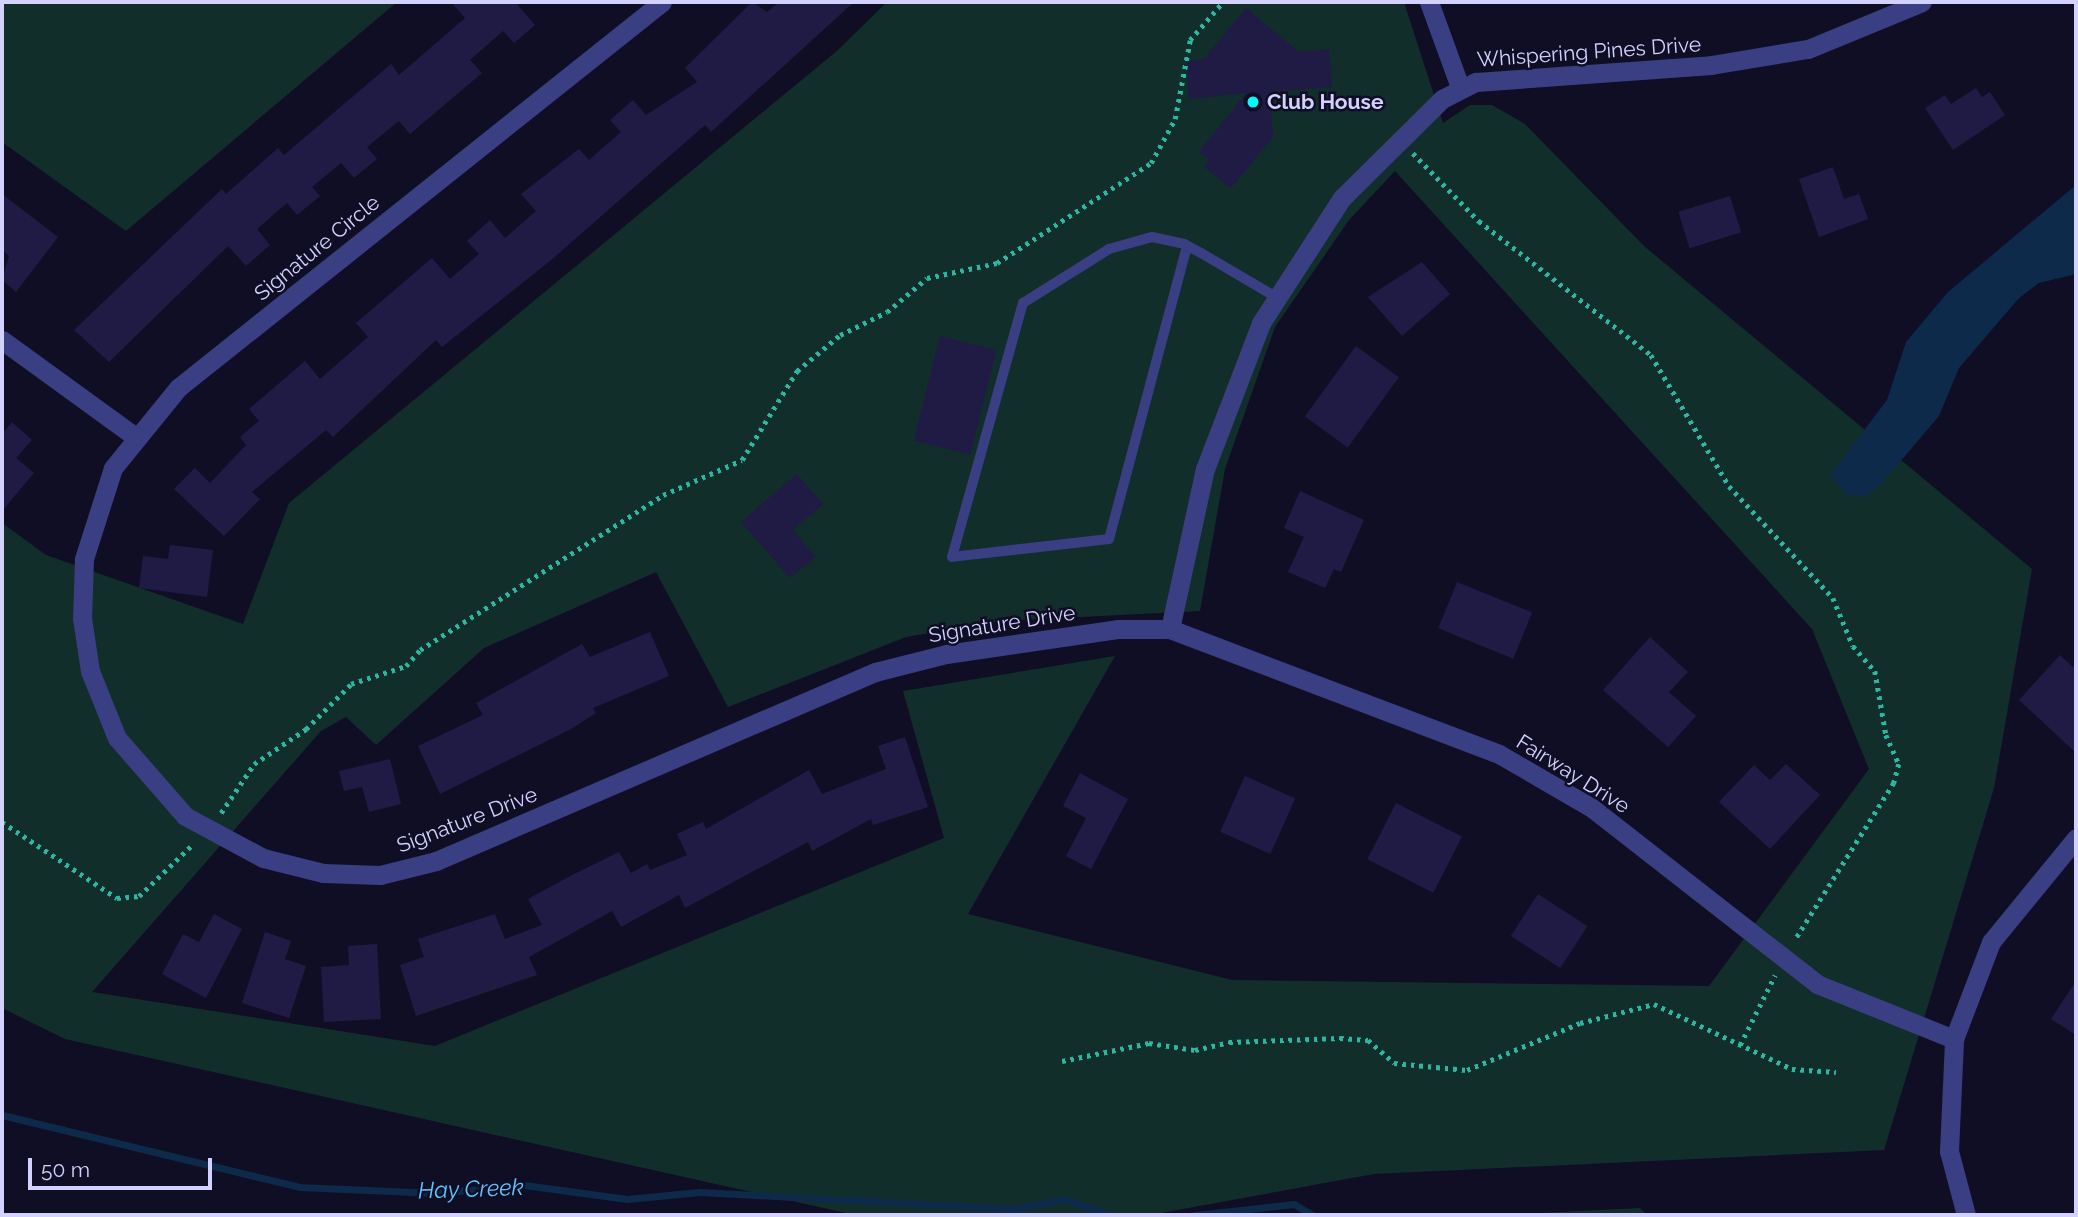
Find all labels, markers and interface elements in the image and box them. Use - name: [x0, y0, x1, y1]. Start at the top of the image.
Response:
- street label: Whispering Pines Drive: [1476, 32, 1702, 72]
- place label: Club House: [1267, 89, 1384, 115]
- marker: Club House: [1245, 94, 1261, 110]
- street label: Signature Circle: [249, 190, 385, 306]
- street label: Signature Drive: [927, 600, 1077, 648]
- street label: Fairway Drive: [1512, 729, 1634, 819]
- street label: Signature Drive: [393, 782, 541, 858]
- scale bar: [32, 1144, 215, 1188]
- text: 50 m: [41, 1157, 90, 1182]
- water label: Hay Creek: [417, 1173, 525, 1205]

